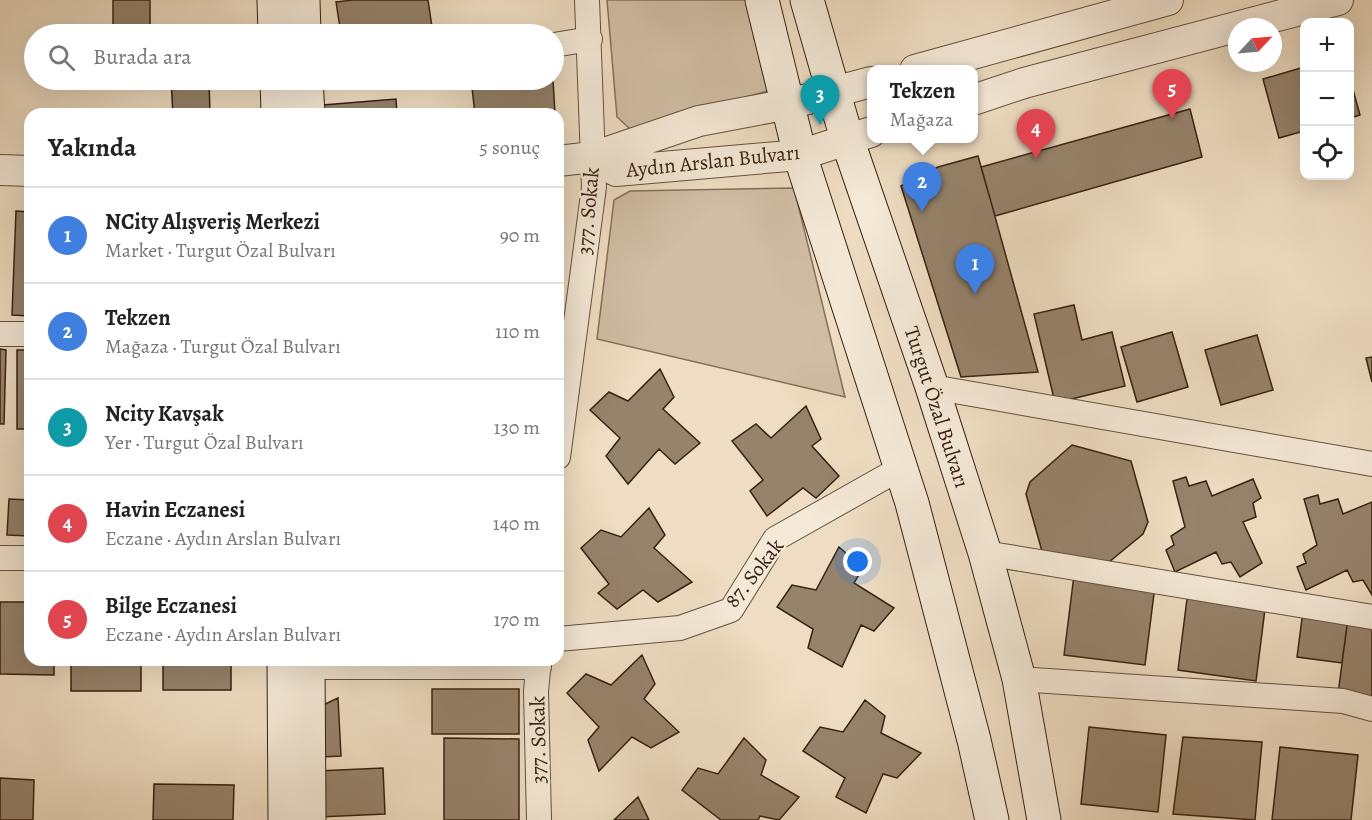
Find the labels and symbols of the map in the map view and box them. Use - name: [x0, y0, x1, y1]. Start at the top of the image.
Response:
- north arrow: [1228, 18, 1282, 72]
- pin: 5: [1152, 70, 1192, 119]
- pin: 3: [800, 76, 840, 125]
- pin: 4: [1016, 110, 1056, 159]
- street label: Aydın Arslan Bulvarı: [624, 138, 801, 184]
- pin: 2: [902, 162, 942, 212]
- street label: 377. Sokak: [570, 165, 606, 256]
- pin: 1: [956, 244, 994, 294]
- street label: Turgut Özal Bulvarı: [898, 323, 976, 491]
- street label: 87. Sokak: [718, 532, 790, 613]
- your location: [843, 547, 872, 576]
- street label: 377. Sokak: [523, 695, 553, 784]

